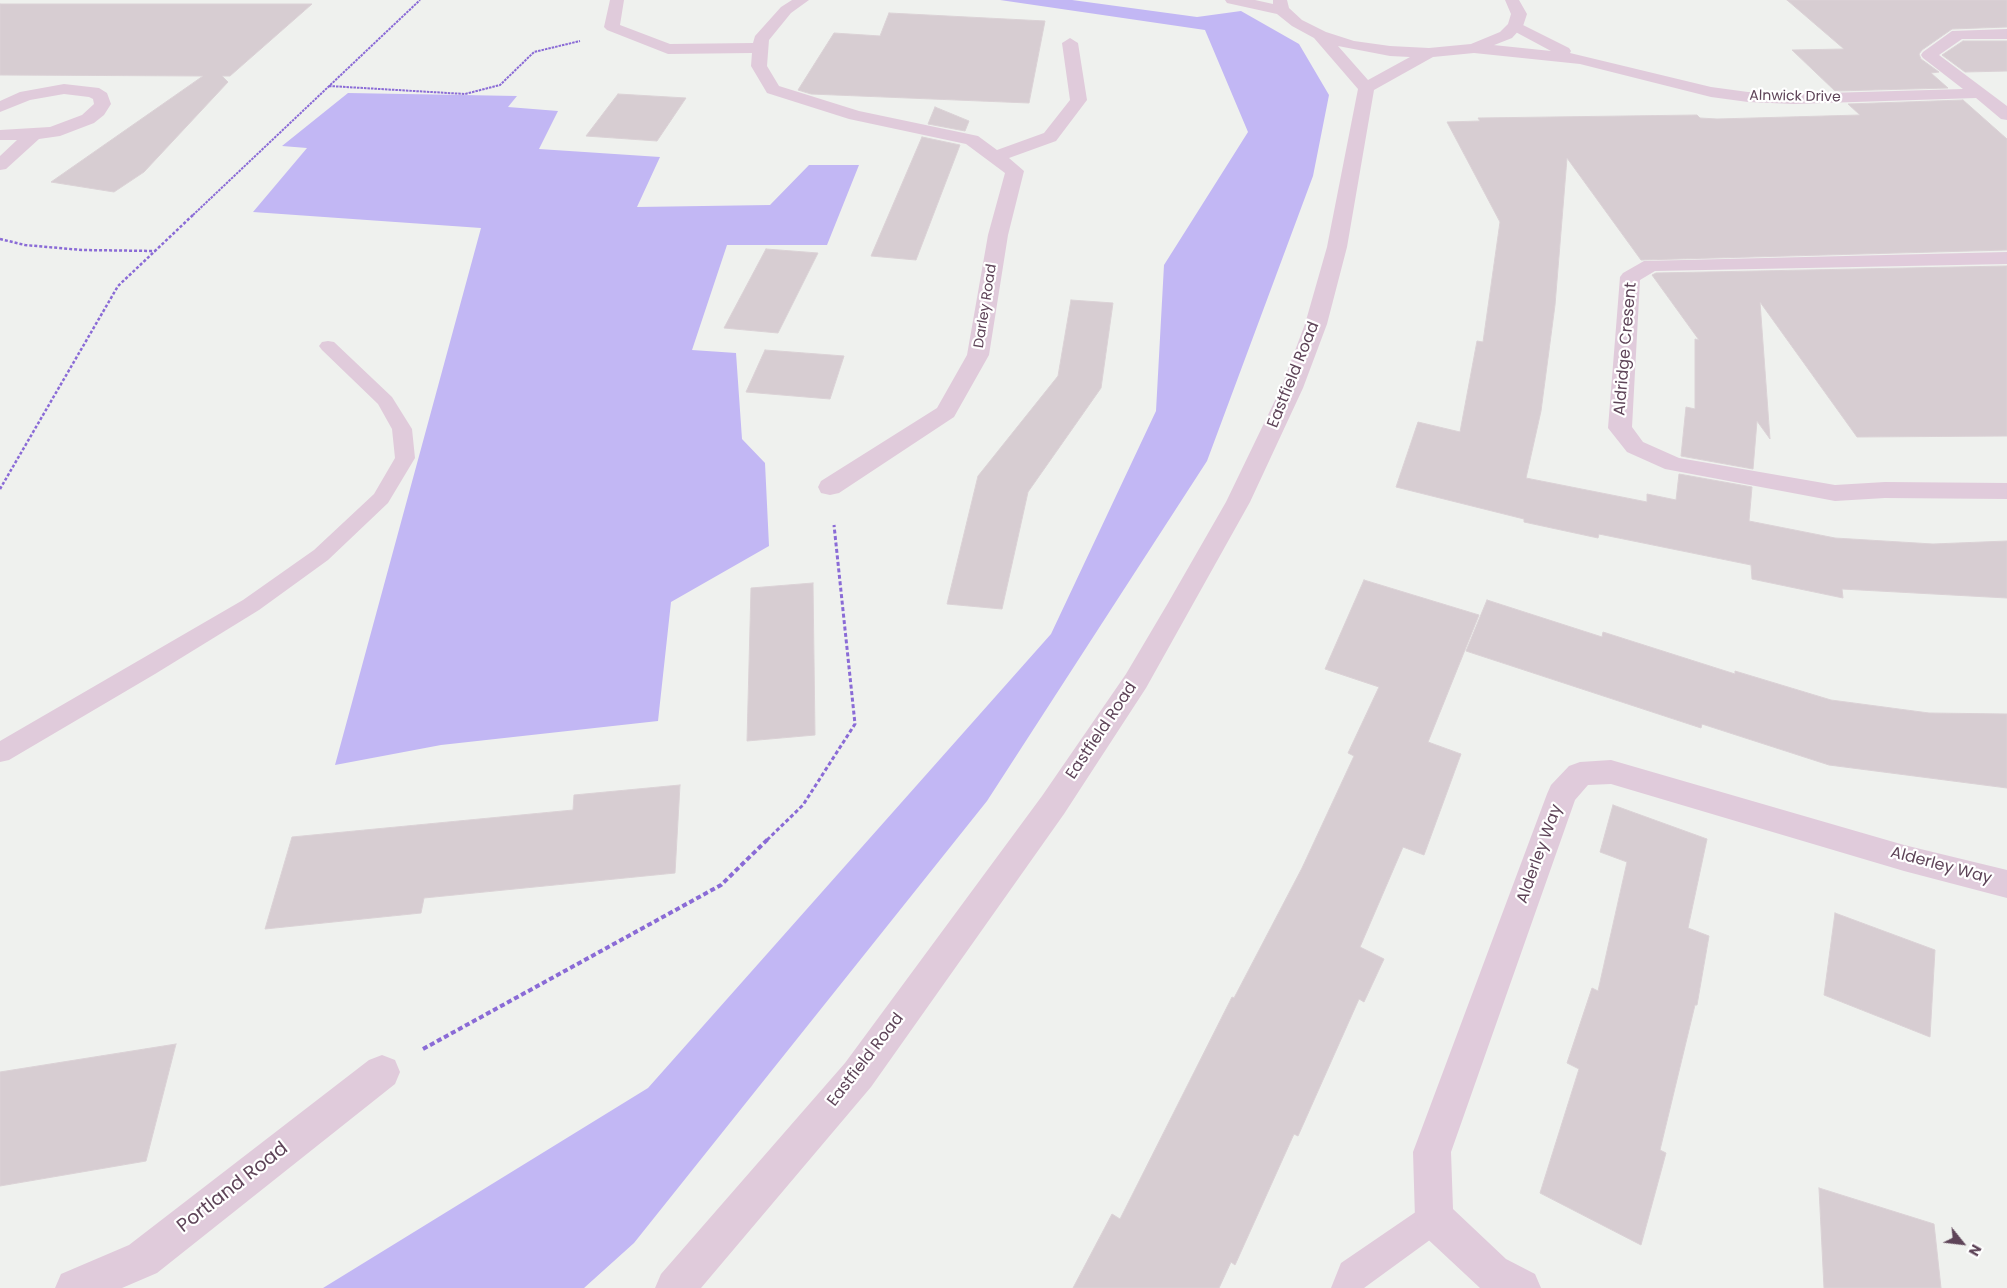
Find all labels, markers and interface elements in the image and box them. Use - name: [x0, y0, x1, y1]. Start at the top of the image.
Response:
- street label: Alnwick Drive: [1749, 88, 1841, 106]
- street label: Darley Road: [971, 263, 1001, 349]
- street label: Aldridge Cresent: [1611, 281, 1641, 417]
- street label: Eastfield Road: [1264, 319, 1324, 431]
- street label: Eastfield Road: [1062, 679, 1142, 783]
- street label: Alderley Way: [1513, 802, 1567, 906]
- street label: Alderley Way: [1888, 843, 1994, 889]
- street label: Eastfield Road: [824, 1010, 908, 1110]
- street label: Portland Road: [173, 1138, 293, 1238]
- north arrow: [1937, 1218, 1987, 1268]
- text: N: [1964, 1241, 1986, 1260]

